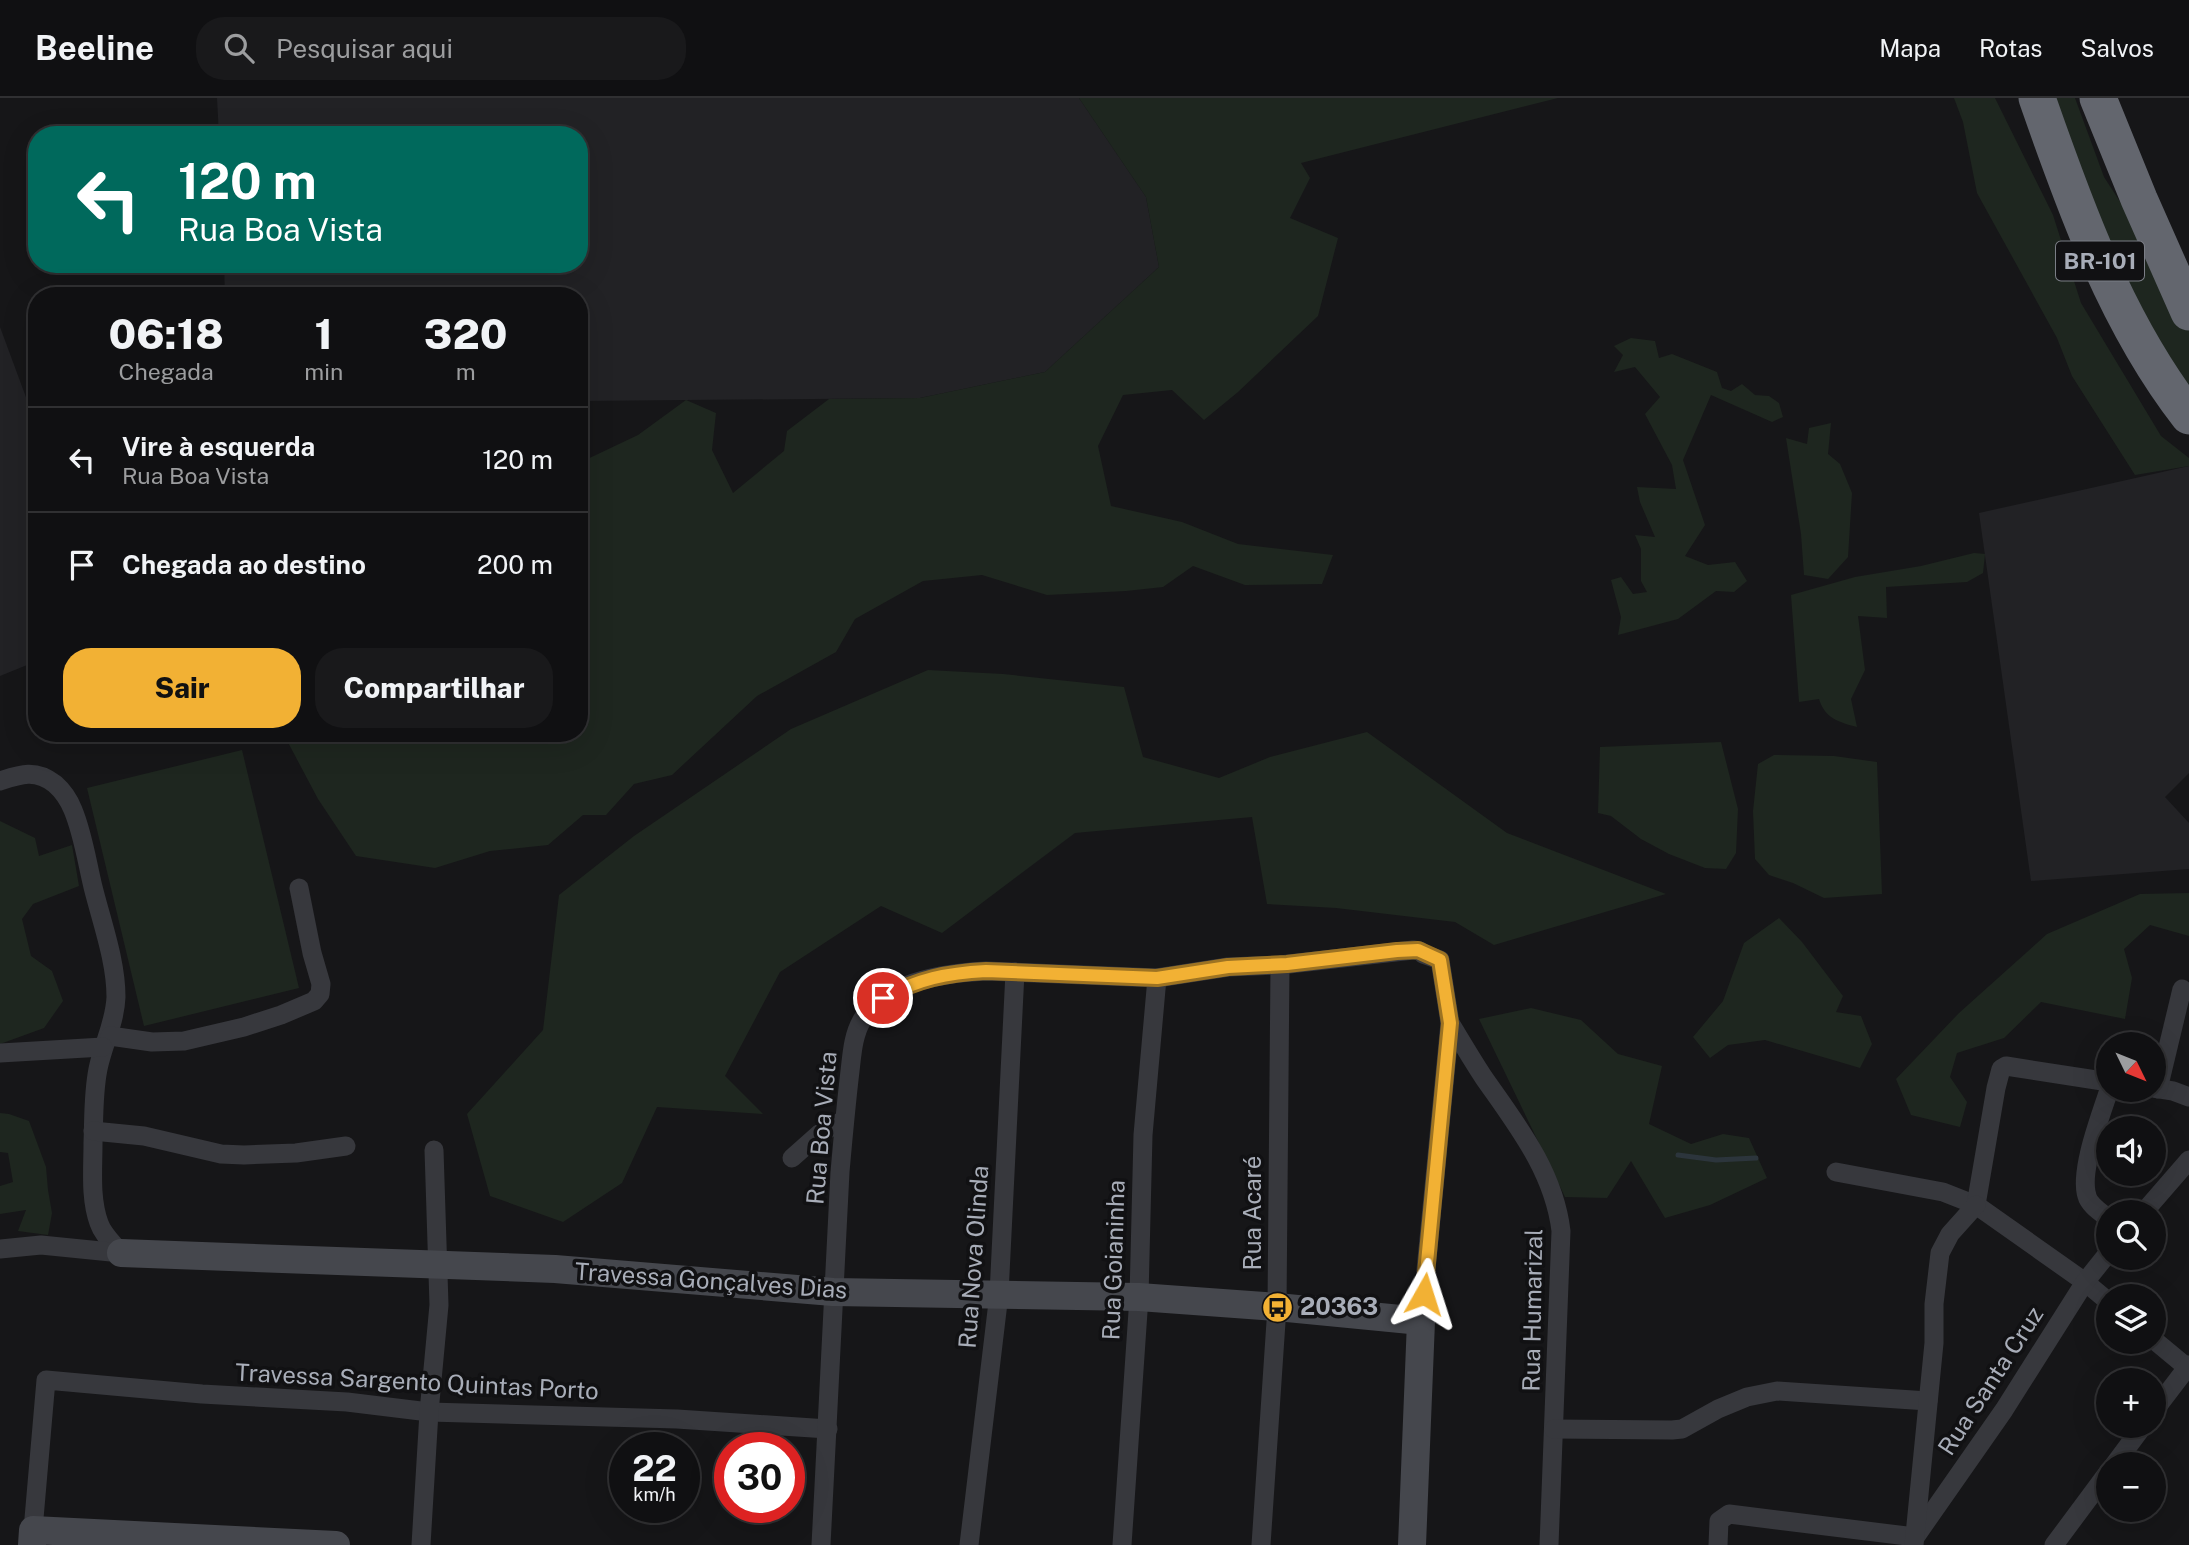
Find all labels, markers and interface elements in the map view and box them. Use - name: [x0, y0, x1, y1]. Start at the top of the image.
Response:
- search box: [196, 17, 686, 80]
- text: Beeline: [35, 29, 154, 67]
- icon: search: [220, 29, 258, 67]
- text: Pesquisar aqui: [276, 33, 453, 64]
- text: Mapa: [1879, 34, 1941, 62]
- text: Rotas: [1979, 34, 2042, 62]
- text: Salvos: [2080, 34, 2154, 62]
- text: 120 m: [178, 152, 317, 210]
- icon: left: [63, 154, 154, 245]
- text: Rua Boa Vista: [178, 211, 383, 248]
- road number: BR-101: [2056, 242, 2144, 280]
- text: 06:18: [109, 309, 224, 358]
- text: 1: [315, 309, 333, 358]
- text: 320: [424, 309, 508, 358]
- text: Chegada: [119, 358, 214, 385]
- text: min: [304, 358, 343, 385]
- text: m: [456, 358, 476, 385]
- text: Vire à esquerda: [122, 431, 315, 462]
- icon: left: [63, 441, 101, 479]
- text: 120 m: [482, 444, 553, 475]
- text: Rua Boa Vista: [122, 462, 269, 489]
- icon: arrive: [63, 546, 101, 584]
- text: Chegada ao destino: [122, 549, 366, 580]
- text: 200 m: [477, 549, 553, 580]
- button: Sair: [63, 648, 301, 728]
- button: Compartilhar: [315, 648, 553, 728]
- pin: [853, 968, 913, 1028]
- icon: arrive: [864, 979, 902, 1017]
- north arrow: [2096, 1032, 2166, 1102]
- map controls: [2096, 1032, 2166, 1522]
- street label: Rua Boa Vista: [800, 1050, 842, 1206]
- button: sound: [2096, 1116, 2166, 1186]
- street label: Rua Acaré: [1238, 1156, 1266, 1270]
- street label: Rua Nova Olinda: [953, 1164, 993, 1349]
- street label: Rua Goianinha: [1096, 1179, 1130, 1341]
- button: search: [2096, 1200, 2166, 1270]
- street label: Rua Humarizal: [1517, 1228, 1547, 1392]
- street label: Travessa Gonçalves Dias: [574, 1257, 848, 1303]
- position arrow: [1387, 1257, 1461, 1331]
- button: layers: [2096, 1284, 2166, 1354]
- bus stop icon: 20363: [1260, 1290, 1294, 1324]
- place label: 20363: [1300, 1292, 1378, 1320]
- street label: Rua Santa Cruz: [1932, 1301, 2049, 1460]
- street label: Travessa Sargento Quintas Porto: [235, 1357, 600, 1405]
- button: +: [2096, 1368, 2166, 1438]
- speed limit sign: 30: [714, 1432, 805, 1523]
- text: 22: [632, 1448, 677, 1489]
- button: −: [2096, 1452, 2166, 1522]
- text: km/h: [633, 1484, 676, 1505]

